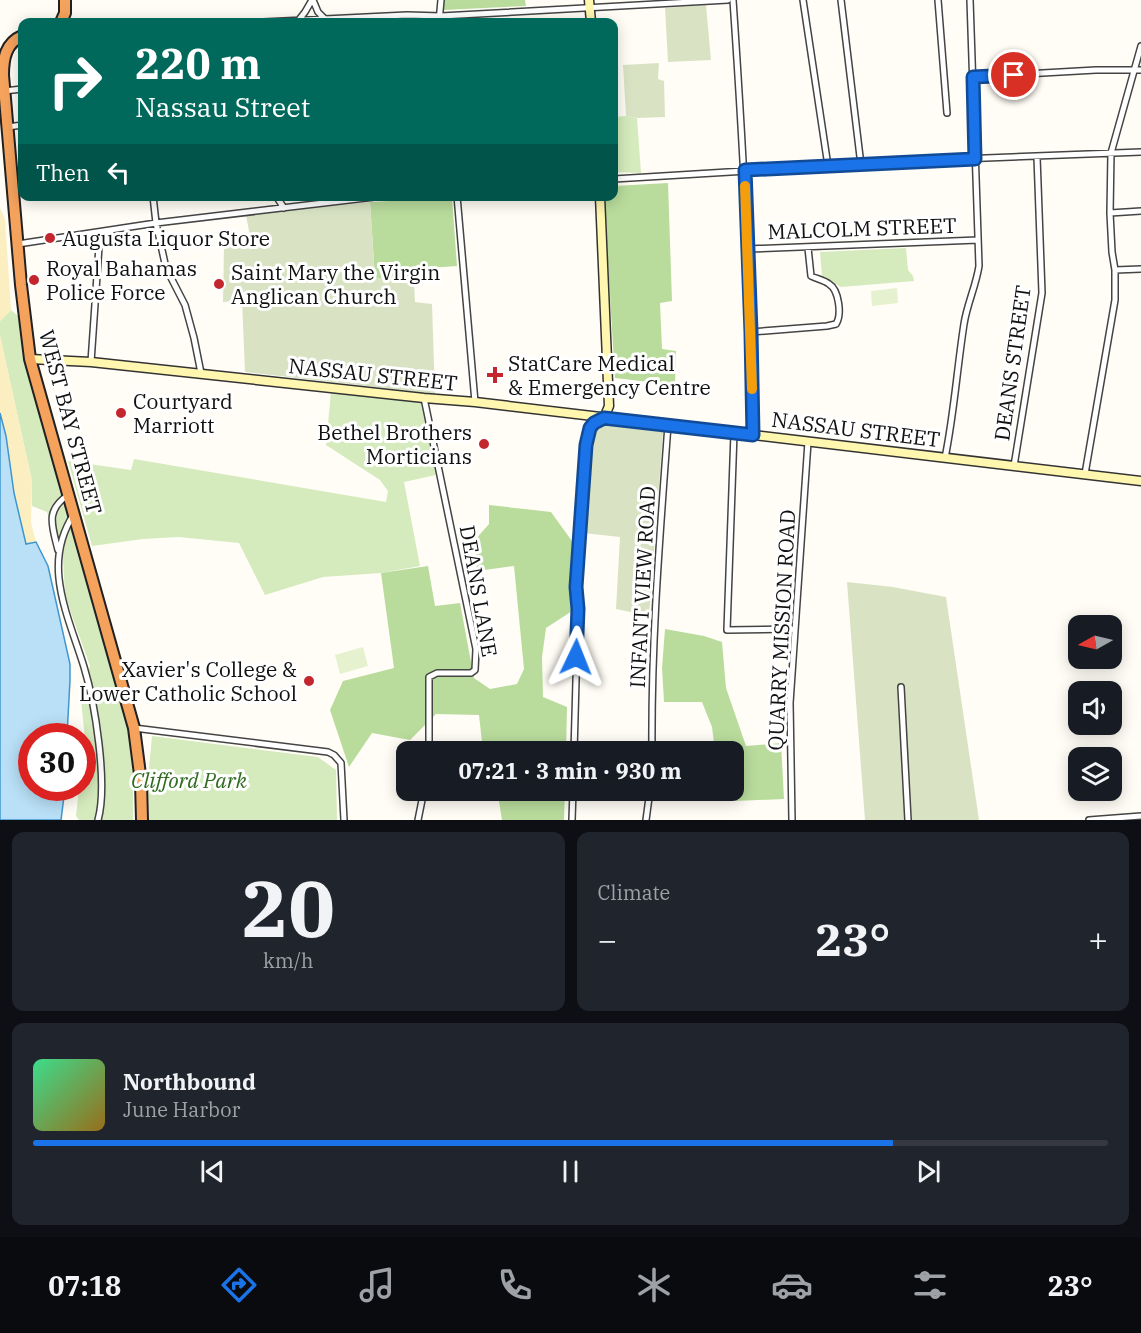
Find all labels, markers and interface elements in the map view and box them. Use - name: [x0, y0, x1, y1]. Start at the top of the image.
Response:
- text: 220 m: [135, 36, 261, 91]
- icon: right: [36, 42, 114, 120]
- pin: [988, 49, 1039, 100]
- icon: arrive: [997, 58, 1030, 91]
- text: Nassau Street: [135, 89, 310, 124]
- icon: left: [102, 156, 135, 189]
- text: Then: [36, 158, 90, 187]
- street label: MALCOLM STREET: [767, 211, 957, 245]
- place label: Augusta Liquor Store: [62, 224, 270, 252]
- marker: Augusta Liquor Store: [43, 231, 57, 245]
- place label: Royal Bahamas Police Force: [46, 254, 197, 306]
- place label: Saint Mary the Virgin Anglican Church: [231, 258, 440, 310]
- marker: Royal Bahamas Police Force: [27, 273, 41, 287]
- marker: Saint Mary the Virgin Anglican Church: [212, 277, 226, 291]
- street label: DEANS STREET: [987, 283, 1037, 443]
- street label: WEST BAY STREET: [33, 327, 109, 517]
- place label: StatCare Medical & Emergency Centre: [508, 349, 711, 401]
- street label: NASSAU STREET: [287, 351, 459, 397]
- marker: StatCare Medical & Emergency Centre: [486, 366, 504, 384]
- place label: Courtyard Marriott: [133, 387, 233, 439]
- street label: NASSAU STREET: [770, 405, 942, 453]
- marker: Courtyard Marriott: [114, 406, 128, 420]
- place label: Bethel Brothers Morticians: [317, 418, 472, 470]
- marker: Bethel Brothers Morticians: [477, 437, 491, 451]
- street label: INFANT VIEW ROAD: [623, 485, 661, 689]
- street label: QUARRY MISSION ROAD: [761, 509, 801, 751]
- street label: DEANS LANE: [454, 523, 504, 659]
- north arrow: [1068, 615, 1122, 669]
- map controls: [1068, 615, 1122, 801]
- position arrow: [544, 625, 608, 689]
- place label: Xavier's College & Lower Catholic School: [79, 655, 297, 707]
- marker: Xavier's College & Lower Catholic School: [302, 674, 316, 688]
- button: sound: [1068, 681, 1122, 735]
- speed limit sign: 30: [18, 723, 96, 801]
- button: layers: [1068, 747, 1122, 801]
- text: 07:21 · 3 min · 930 m: [458, 756, 682, 785]
- park label: Clifford Park: [131, 766, 248, 794]
- text: 20: [241, 857, 335, 958]
- text: Climate: [598, 879, 670, 906]
- text: 23°: [815, 910, 890, 968]
- text: −: [598, 918, 617, 961]
- text: +: [1088, 918, 1108, 961]
- text: km/h: [263, 947, 314, 974]
- text: Northbound: [123, 1067, 256, 1096]
- text: June Harbor: [123, 1096, 240, 1123]
- icon: previous: [196, 1155, 229, 1188]
- icon: pause: [554, 1155, 587, 1188]
- icon: next: [912, 1155, 945, 1188]
- icon: directions: [218, 1264, 260, 1306]
- icon: music: [356, 1264, 398, 1306]
- icon: phone: [494, 1264, 536, 1306]
- icon: climate: [633, 1264, 675, 1306]
- icon: car: [771, 1264, 813, 1306]
- icon: filters: [909, 1264, 951, 1306]
- text: 07:18: [48, 1268, 121, 1303]
- text: 23°: [1048, 1268, 1093, 1303]

